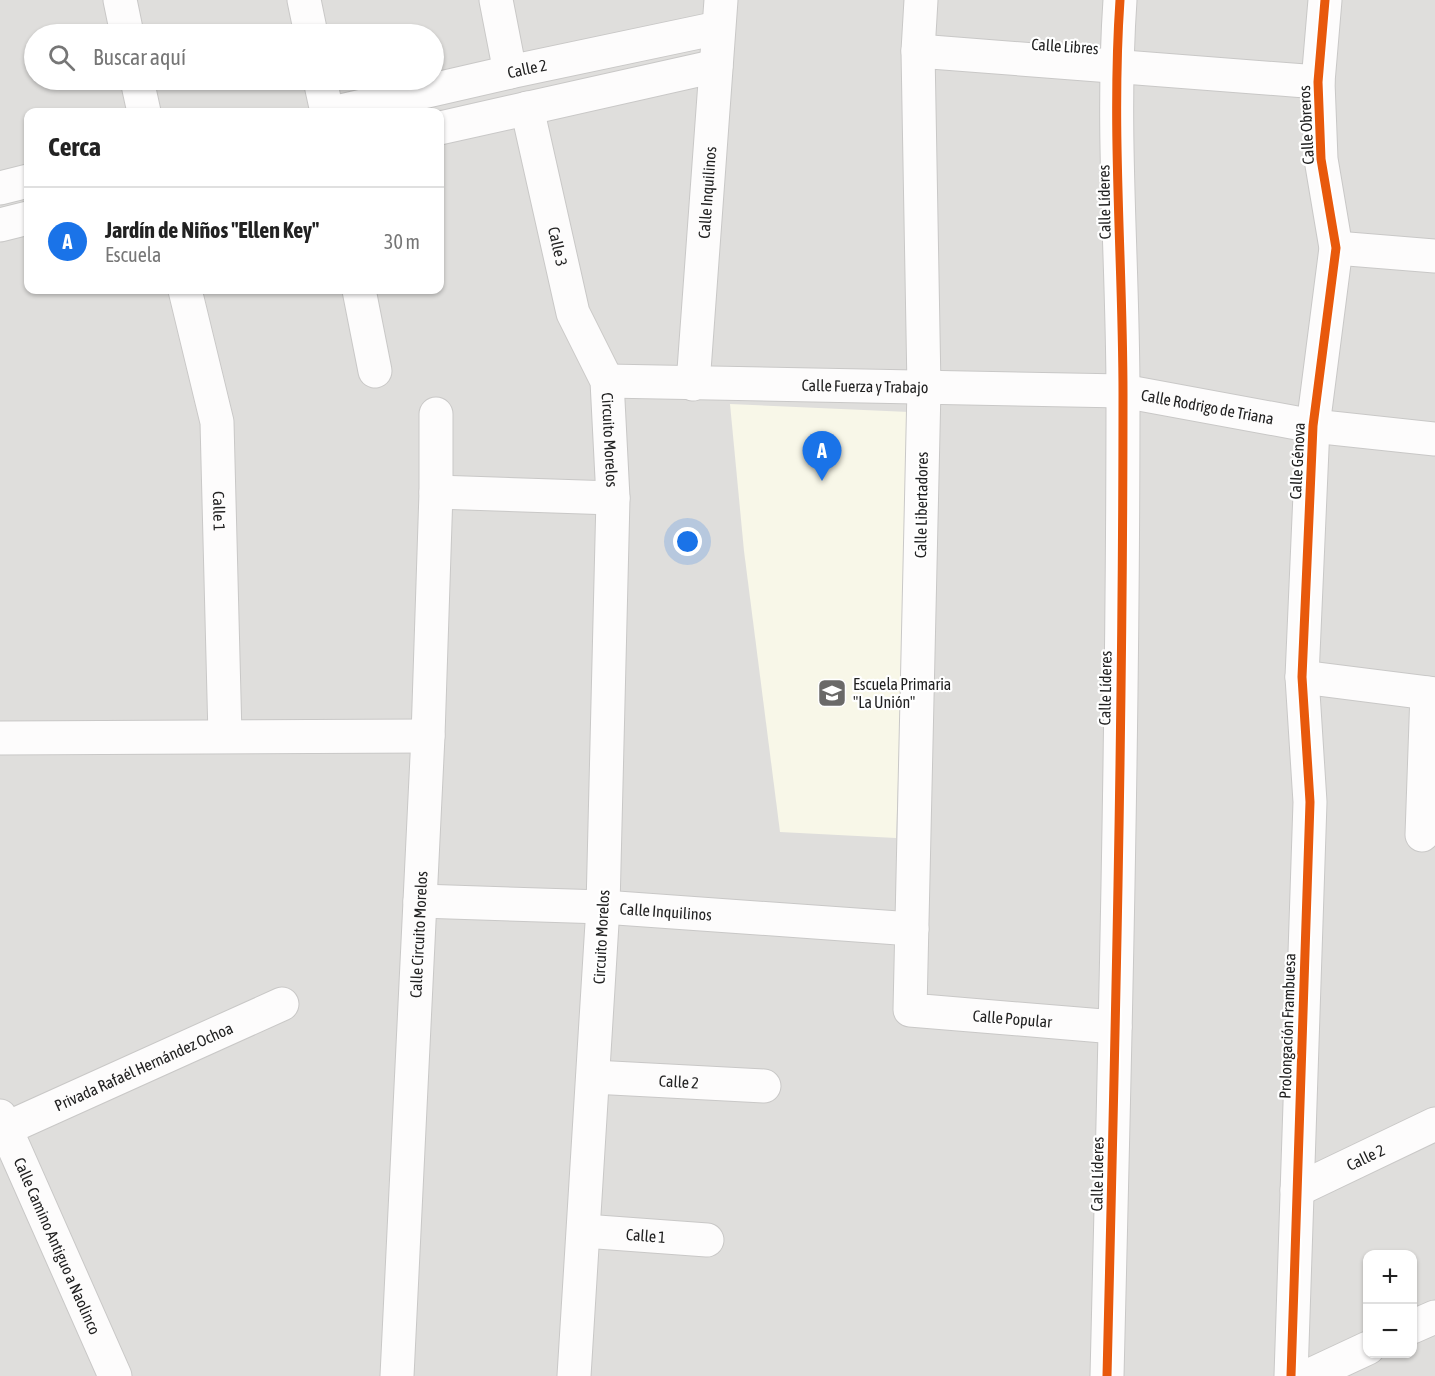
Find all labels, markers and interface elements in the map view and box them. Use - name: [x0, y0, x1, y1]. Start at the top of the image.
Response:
- search box: [24, 24, 444, 90]
- street label: Calle Libres: [1031, 35, 1100, 57]
- icon: search: [45, 41, 78, 74]
- text: Buscar aquí: [93, 44, 186, 70]
- street label: Calle 2: [506, 55, 549, 81]
- street label: Calle Obreros: [1295, 85, 1317, 165]
- text: Cerca: [48, 132, 101, 162]
- street label: Calle Inquilinos: [695, 146, 719, 239]
- street label: Calle Líderes: [1094, 164, 1114, 240]
- text: Jardín de Niños "Ellen Key": [105, 217, 319, 243]
- street label: Calle 3: [545, 225, 571, 268]
- text: A: [63, 230, 72, 253]
- text: 30 m: [384, 230, 420, 253]
- text: Escuela: [105, 243, 161, 266]
- street label: Calle Fuerza y Trabajo: [801, 376, 929, 397]
- street label: Calle Rodrigo de Triana: [1140, 386, 1275, 428]
- street label: Circuito Morelos: [599, 392, 621, 488]
- street label: Calle Génova: [1286, 422, 1308, 500]
- pin: A: [802, 432, 842, 481]
- street label: Calle Libertadores: [911, 451, 931, 558]
- street label: Calle 1: [210, 491, 229, 531]
- your location: [673, 527, 702, 556]
- street label: Calle Líderes: [1095, 650, 1115, 726]
- place label: Escuela Primaria "La Unión": [853, 675, 951, 711]
- school or university icon: Escuela Primaria "La Unión": [816, 677, 848, 709]
- street label: Calle Circuito Morelos: [406, 870, 430, 998]
- street label: Circuito Morelos: [590, 889, 612, 985]
- street label: Calle Inquilinos: [619, 899, 713, 924]
- street label: Prolongación Frambuesa: [1275, 953, 1300, 1099]
- street label: Calle Popular: [972, 1006, 1053, 1031]
- street label: Privada Rafaél Hernández Ochoa: [52, 1018, 235, 1115]
- street label: Calle 2: [658, 1071, 699, 1092]
- street label: Calle Líderes: [1087, 1136, 1107, 1212]
- street label: Calle 2: [1344, 1140, 1387, 1174]
- street label: Calle Camino Antiguo a Naolinco: [11, 1155, 104, 1337]
- street label: Calle 1: [625, 1225, 666, 1246]
- map controls: [1363, 1250, 1417, 1358]
- button: +: [1363, 1250, 1417, 1304]
- button: −: [1363, 1304, 1417, 1358]

